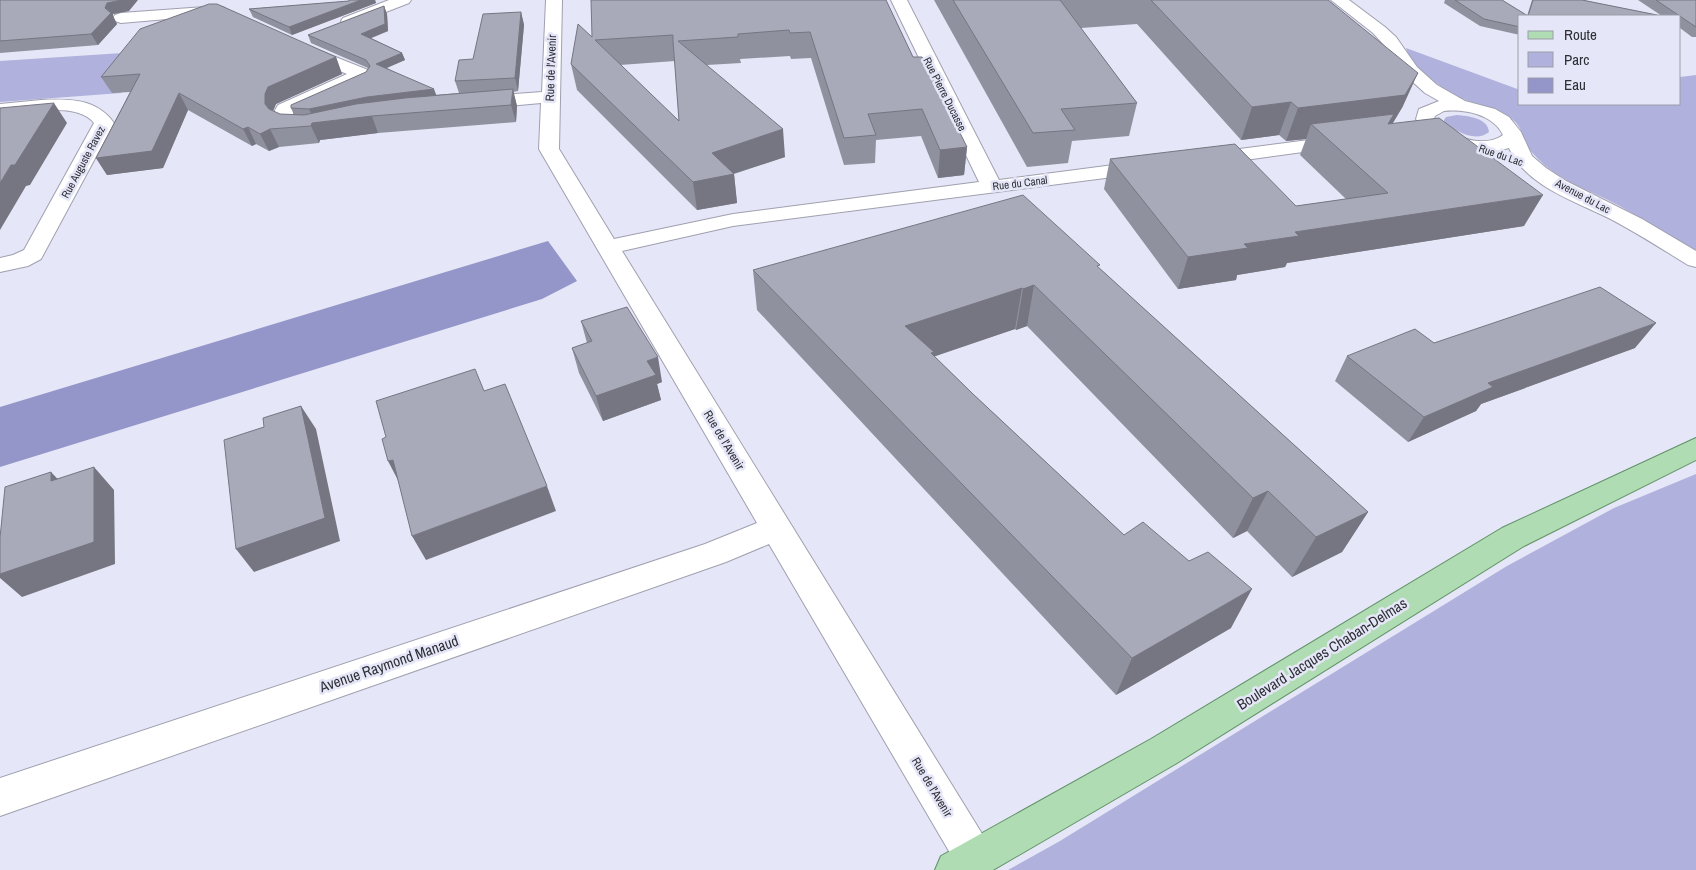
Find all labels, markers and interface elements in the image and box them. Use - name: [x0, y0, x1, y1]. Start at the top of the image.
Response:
- legend: [1518, 15, 1681, 105]
- text: Route: [1564, 24, 1597, 45]
- street label: Rue de l'Avenir: [542, 34, 560, 102]
- text: Parc: [1564, 49, 1589, 70]
- street label: Rue Pierre Ducasse: [920, 55, 970, 133]
- text: Eau: [1564, 74, 1586, 95]
- street label: Rue Auguste Ravez: [58, 123, 108, 200]
- street label: Rue du Lac: [1477, 141, 1526, 169]
- street label: Rue du Canal: [992, 173, 1048, 193]
- street label: Avenue du Lac: [1552, 175, 1613, 216]
- street label: Rue de l'Avenir: [700, 407, 748, 473]
- street label: Boulevard Jacques Chaban-Delmas: [1233, 592, 1411, 715]
- street label: Avenue Raymond Manaud: [316, 630, 461, 697]
- street label: Rue de l'Avenir: [908, 754, 956, 820]

